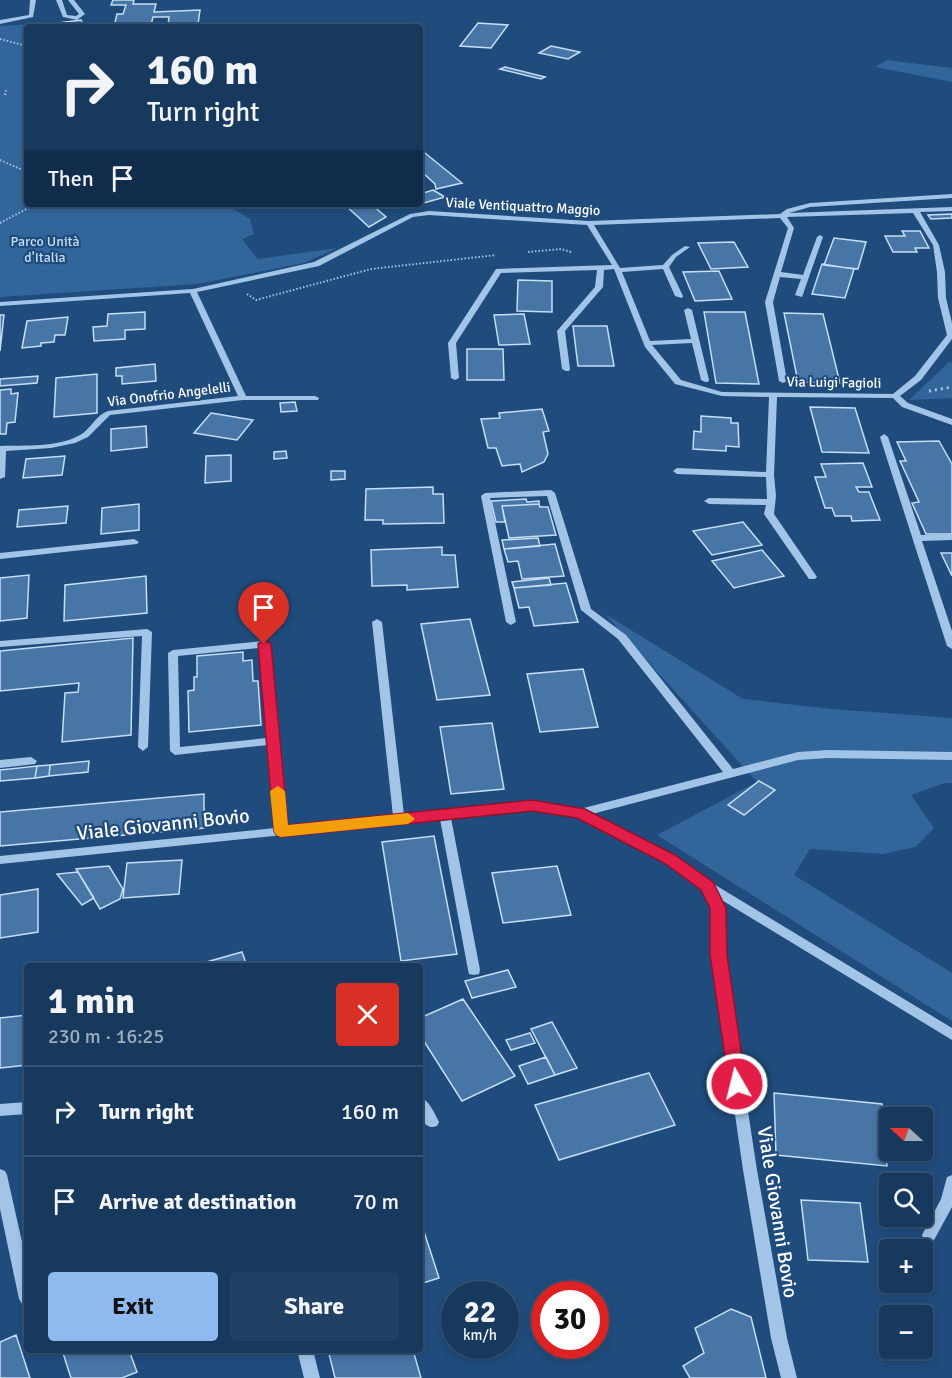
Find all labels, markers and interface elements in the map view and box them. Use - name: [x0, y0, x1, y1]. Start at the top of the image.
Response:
- text: 160 m: [147, 45, 258, 96]
- icon: right: [48, 48, 126, 126]
- text: Turn right: [147, 96, 260, 129]
- icon: arrive: [106, 162, 139, 195]
- text: Then: [48, 165, 94, 192]
- street label: Viale Ventiquattro Maggio: [445, 194, 601, 219]
- park label: Parco Unità d'Italia: [10, 233, 80, 266]
- street label: Via Luigi Fagioli: [786, 373, 881, 392]
- street label: Via Onofrio Angelelli: [107, 379, 232, 410]
- pin: [238, 582, 289, 644]
- icon: arrive: [247, 591, 280, 624]
- street label: Viale Giovanni Bovio: [76, 803, 251, 846]
- text: 1 min: [48, 979, 135, 1024]
- button: close: [336, 983, 399, 1046]
- text: 230 m · 16:25: [48, 1024, 164, 1049]
- position arrow: [705, 1052, 769, 1116]
- icon: right: [48, 1095, 81, 1128]
- text: Turn right: [99, 1098, 194, 1125]
- text: 160 m: [341, 1098, 399, 1125]
- north arrow: [879, 1107, 933, 1161]
- map controls: [879, 1107, 933, 1359]
- street label: Viale Giovanni Bovio: [752, 1124, 803, 1300]
- button: search: [879, 1173, 933, 1227]
- icon: arrive: [48, 1185, 81, 1218]
- text: Arrive at destination: [99, 1188, 296, 1215]
- text: 70 m: [353, 1188, 399, 1215]
- button: +: [879, 1239, 933, 1293]
- button: Exit: [48, 1272, 218, 1341]
- button: Share: [230, 1272, 399, 1341]
- speed limit sign: 30: [531, 1281, 609, 1359]
- text: 22: [464, 1294, 496, 1331]
- button: −: [879, 1305, 933, 1359]
- text: km/h: [463, 1326, 497, 1344]

